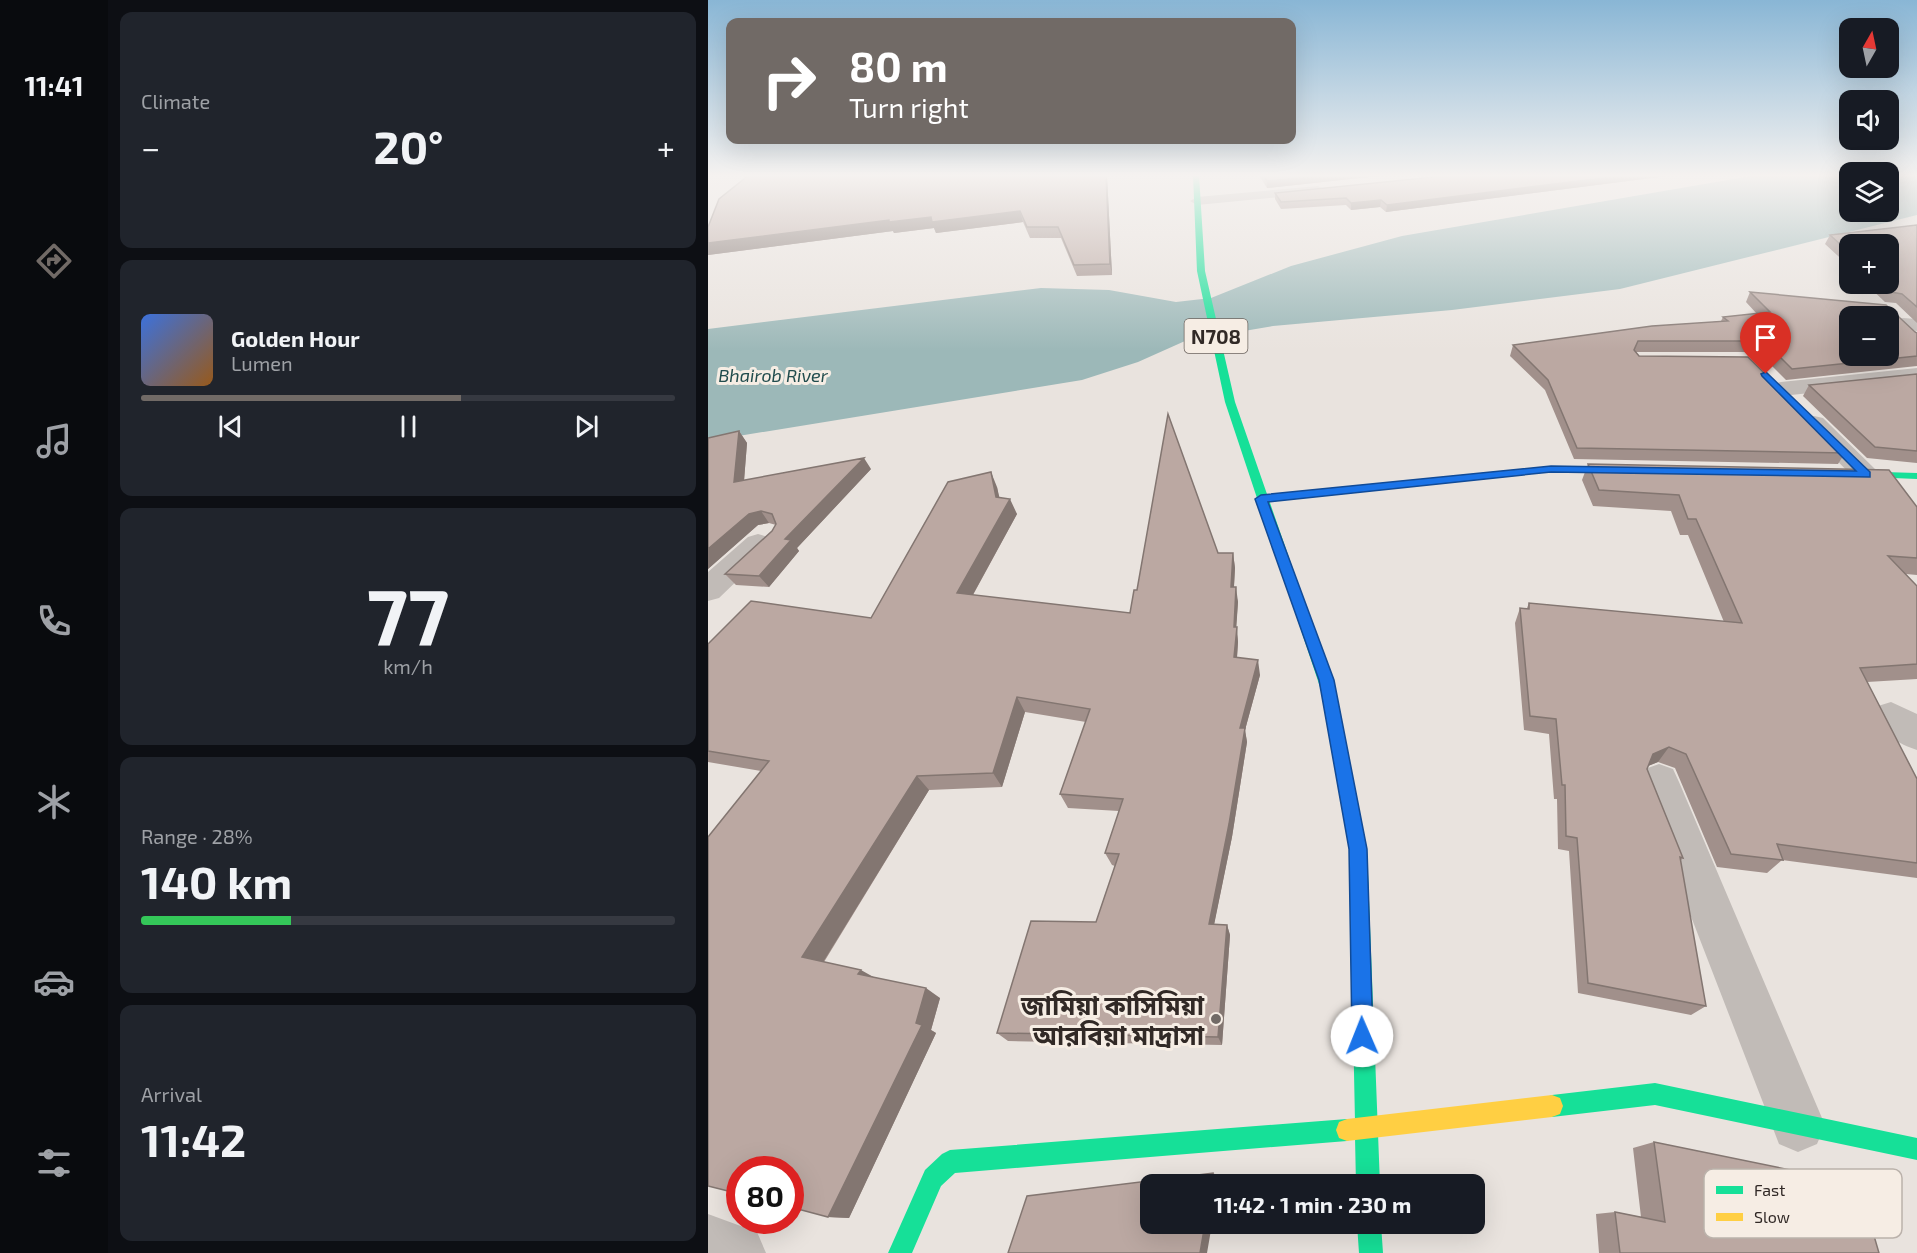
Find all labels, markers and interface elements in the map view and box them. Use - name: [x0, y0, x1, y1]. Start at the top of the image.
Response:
- north arrow: [1839, 18, 1899, 78]
- map controls: [1839, 18, 1899, 366]
- text: 80 m: [849, 40, 948, 90]
- icon: right: [750, 42, 828, 120]
- text: 11:41: [24, 69, 84, 101]
- text: Climate: [141, 89, 210, 113]
- button: sound: [1839, 90, 1899, 150]
- text: Turn right: [849, 91, 969, 123]
- text: 20°: [374, 119, 444, 173]
- text: −: [141, 127, 160, 167]
- text: +: [657, 127, 675, 167]
- button: layers: [1839, 162, 1899, 222]
- button: +: [1839, 234, 1899, 294]
- icon: directions: [33, 240, 75, 282]
- button: −: [1839, 306, 1899, 366]
- pin: [1740, 312, 1791, 374]
- road number: N708: [1184, 319, 1248, 353]
- icon: arrive: [1749, 321, 1782, 354]
- text: Golden Hour: [231, 325, 360, 351]
- text: Lumen: [231, 351, 293, 375]
- water label: Bhairob River: [718, 364, 829, 386]
- icon: previous: [214, 410, 247, 443]
- icon: pause: [392, 410, 425, 443]
- icon: next: [570, 410, 603, 443]
- icon: music: [33, 420, 75, 462]
- text: 77: [367, 568, 449, 662]
- icon: phone: [33, 600, 75, 642]
- text: km/h: [383, 654, 433, 678]
- icon: climate: [33, 781, 75, 823]
- text: Range · 28%: [141, 824, 253, 848]
- text: 140 km: [141, 854, 292, 908]
- icon: car: [33, 961, 75, 1003]
- place label: জামিয়া কাসিমিয়া আরবিয়া মাদ্রাসা: [1020, 989, 1205, 1050]
- position arrow: [1330, 1004, 1394, 1068]
- marker: জামিয়া কাসিমিয়া আরবিয়া মাদ্রাসা: [1209, 1012, 1223, 1026]
- text: Arrival: [141, 1082, 202, 1106]
- text: 11:42: [141, 1112, 246, 1166]
- icon: filters: [33, 1142, 75, 1184]
- speed limit sign: 80: [726, 1156, 804, 1234]
- legend: [1704, 1169, 1902, 1238]
- text: Fast: [1754, 1180, 1785, 1199]
- text: 11:42 · 1 min · 230 m: [1214, 1191, 1411, 1217]
- text: Slow: [1754, 1207, 1790, 1226]

